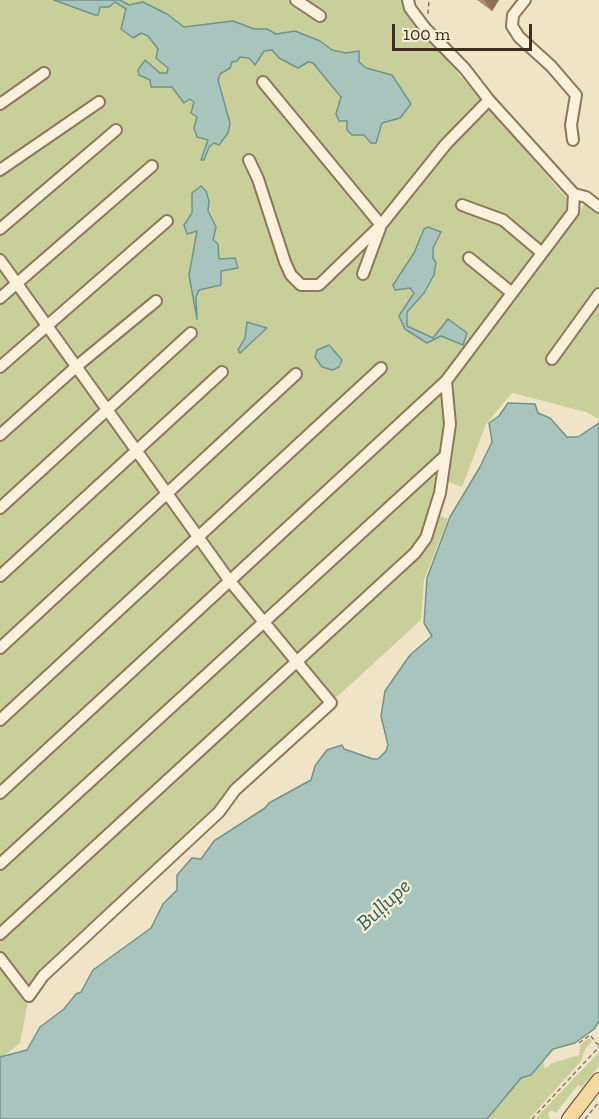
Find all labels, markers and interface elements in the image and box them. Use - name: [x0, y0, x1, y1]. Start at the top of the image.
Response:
- scale bar: [395, 12, 534, 50]
- text: 100 m: [403, 23, 450, 45]
- water label: Buļļupe: [352, 874, 416, 936]

